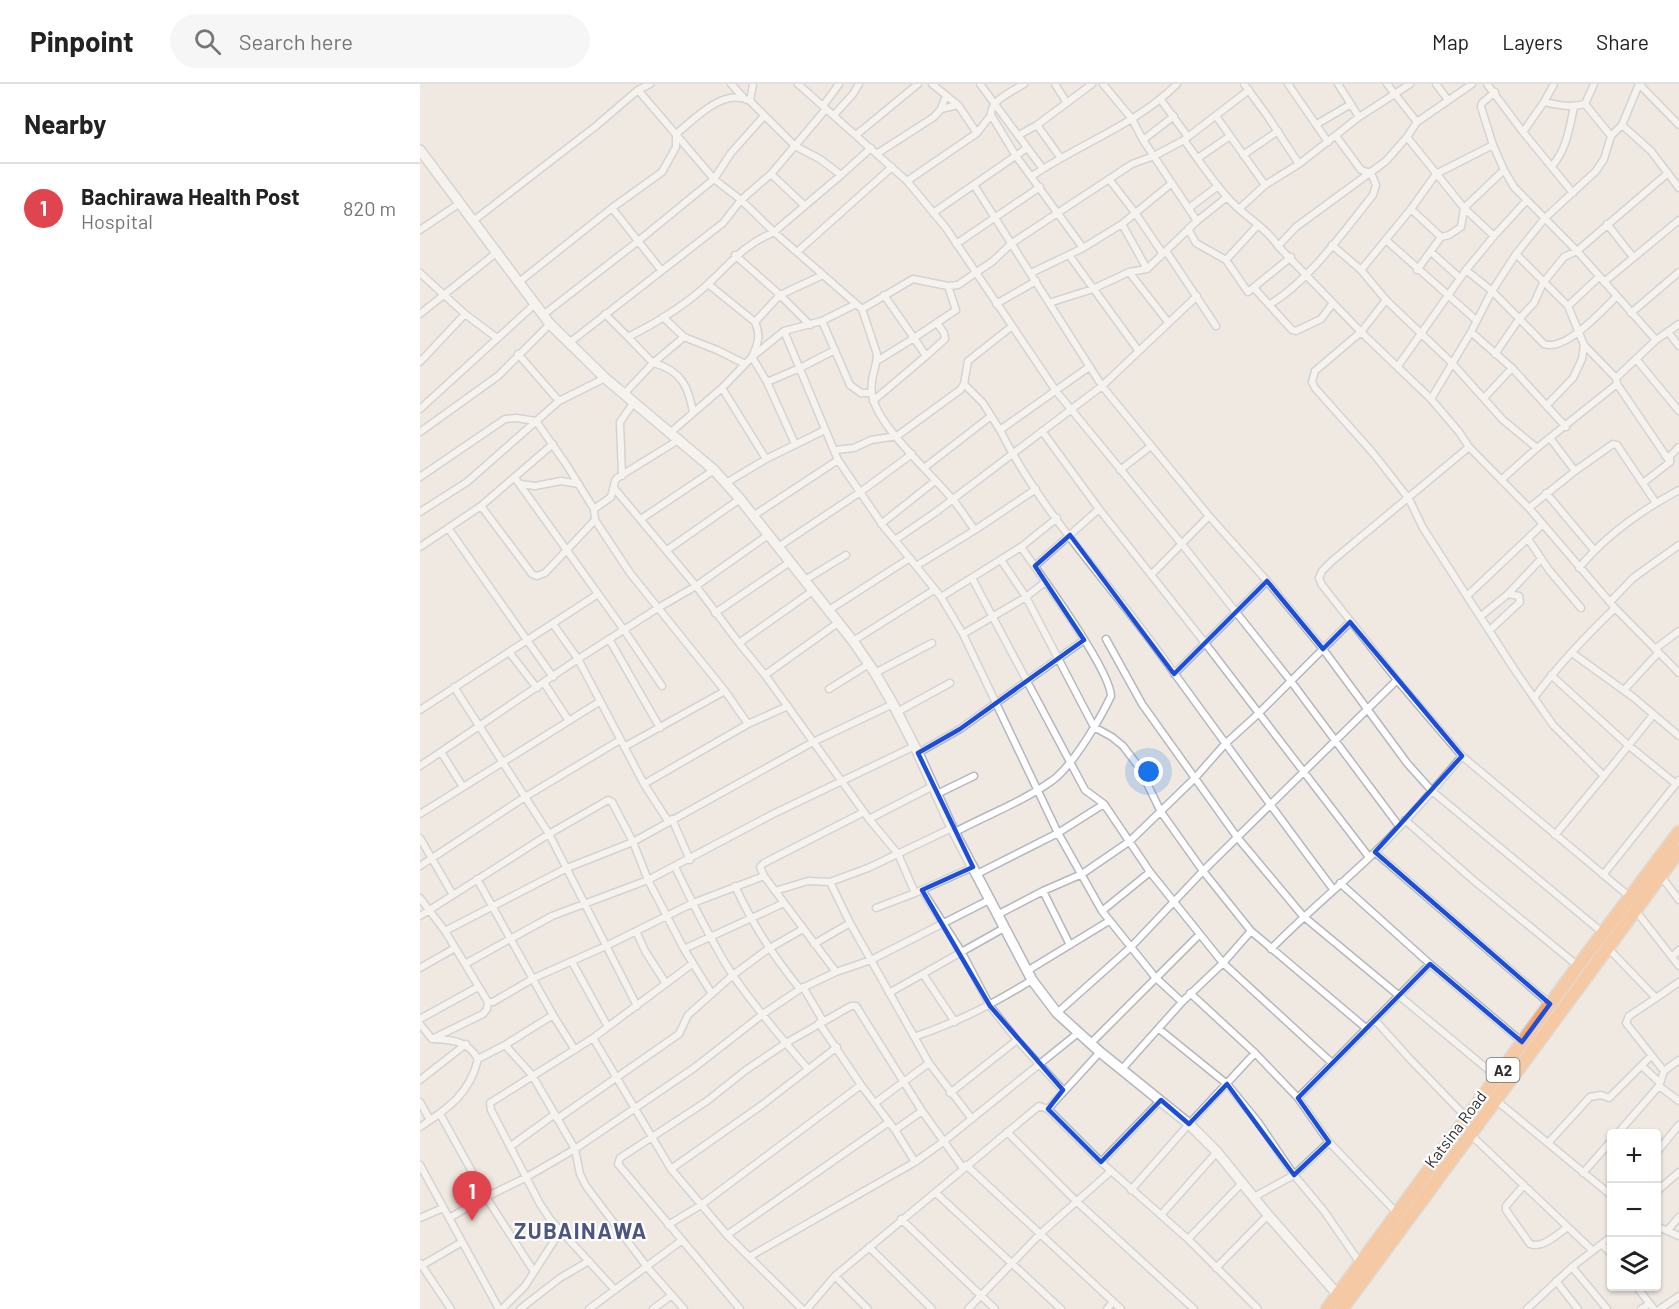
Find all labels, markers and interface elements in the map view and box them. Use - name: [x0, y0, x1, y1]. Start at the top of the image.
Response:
- search box: [170, 14, 590, 68]
- text: Pinpoint: [30, 24, 134, 58]
- icon: search: [191, 25, 224, 58]
- text: Search here: [239, 28, 353, 54]
- text: Map: [1432, 29, 1469, 54]
- text: Layers: [1502, 29, 1563, 54]
- text: Share: [1596, 29, 1649, 54]
- text: Nearby: [24, 108, 106, 139]
- text: Bachirawa Health Post: [81, 183, 300, 209]
- text: 1: [40, 196, 47, 220]
- text: 820 m: [343, 196, 396, 220]
- text: Hospital: [81, 209, 153, 233]
- your location: [1134, 757, 1163, 786]
- road number: A2: [1486, 1058, 1520, 1082]
- street label: Katsina Road: [1420, 1087, 1490, 1171]
- map controls: [1607, 1129, 1661, 1291]
- button: +: [1607, 1129, 1661, 1183]
- pin: 1: [452, 1172, 492, 1221]
- button: −: [1607, 1183, 1661, 1237]
- district label: ZUBAINAWA: [514, 1217, 648, 1243]
- button: layers: [1607, 1237, 1661, 1291]

